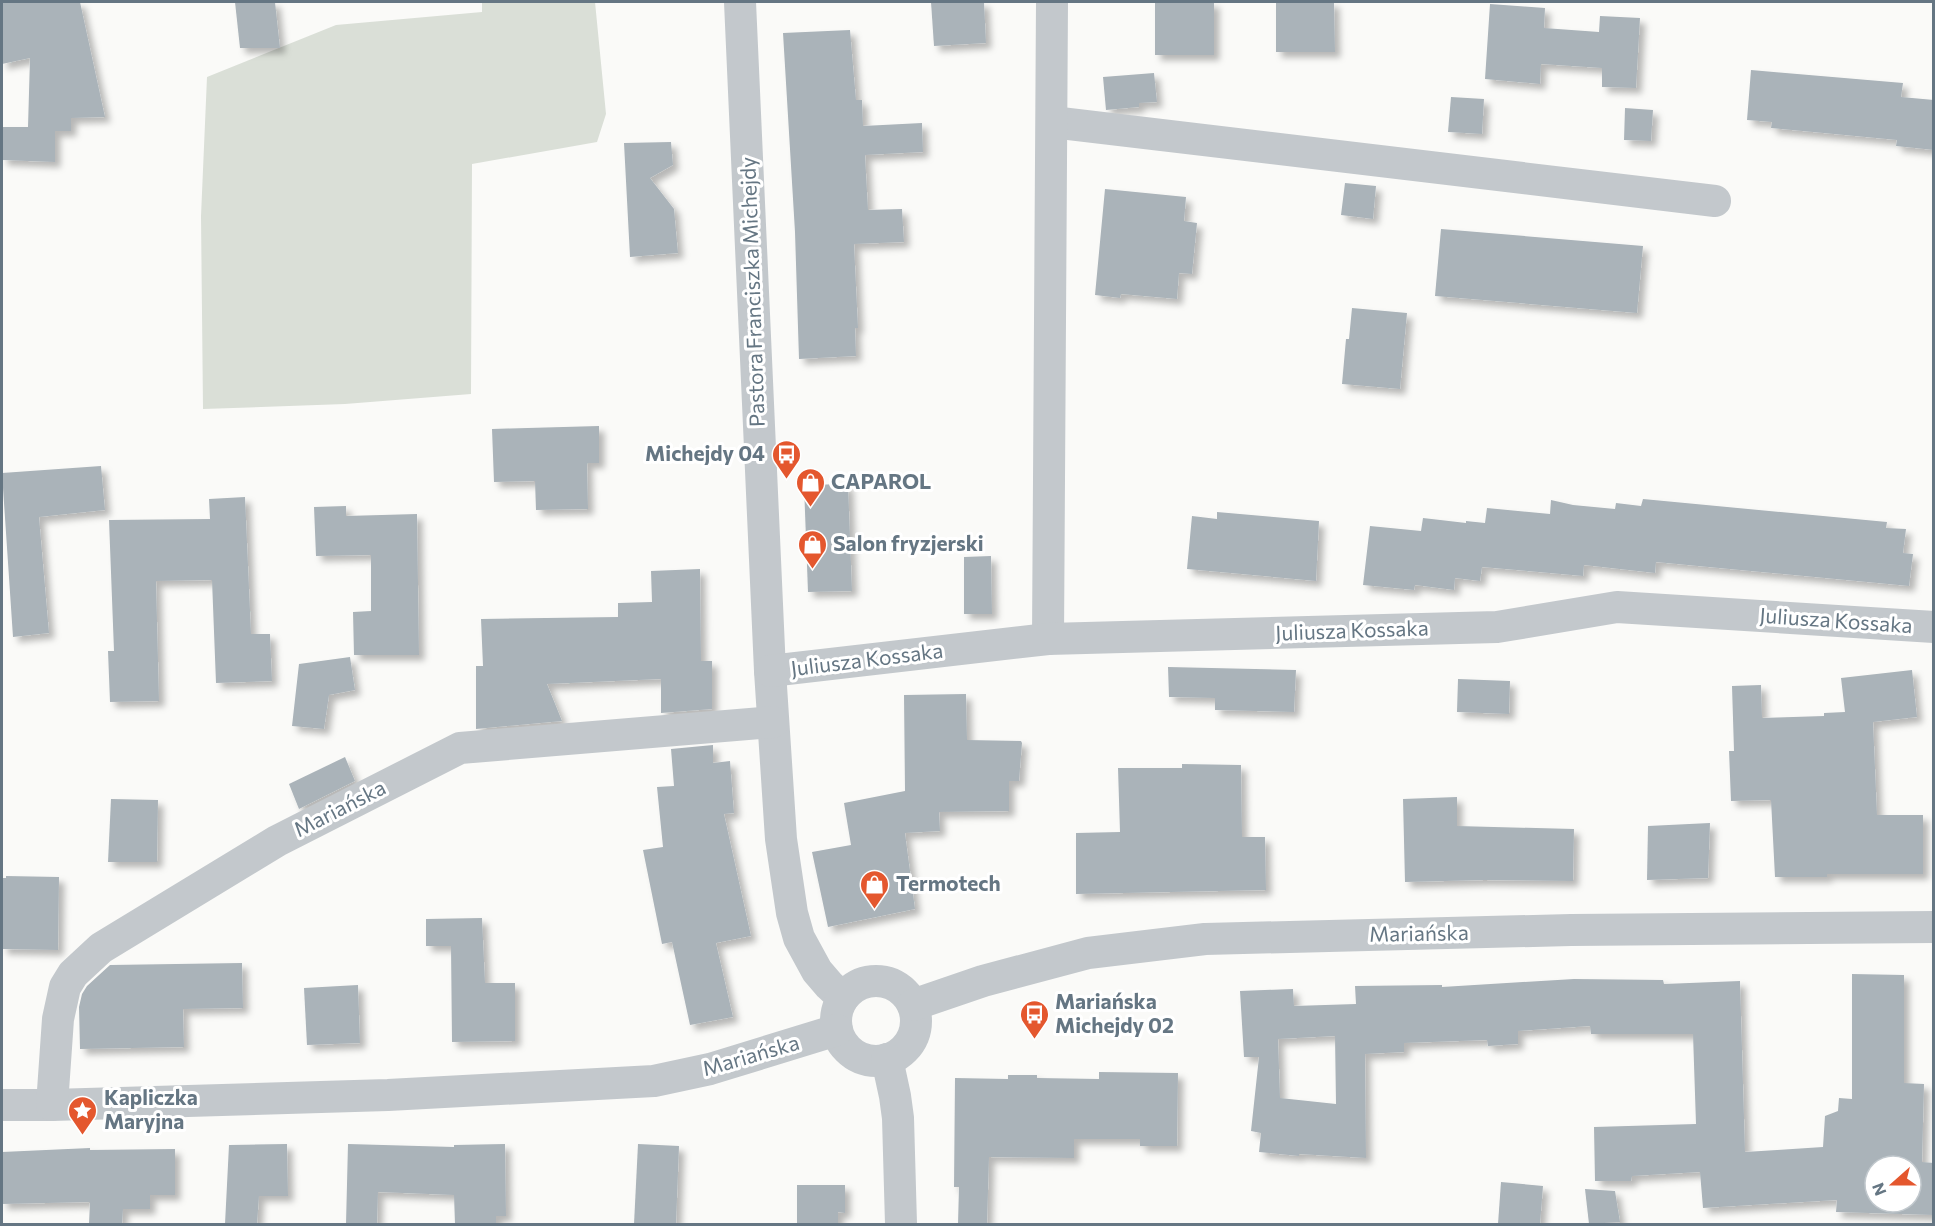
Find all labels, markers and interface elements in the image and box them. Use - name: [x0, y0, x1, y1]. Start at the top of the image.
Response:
- street label: Pastora Franciszka Michejdy: [734, 156, 769, 428]
- bus stop icon: Michejdy 04: [770, 438, 802, 480]
- place label: Michejdy 04: [645, 440, 765, 465]
- shop icon: CAPAROL: [794, 466, 826, 508]
- place label: CAPAROL: [831, 468, 931, 493]
- shop icon: Salon fryzjerski: [796, 528, 828, 570]
- place label: Salon fryzjerski: [833, 530, 984, 555]
- street label: Juliusza Kossaka: [1759, 602, 1914, 637]
- street label: Juliusza Kossaka: [1275, 614, 1429, 645]
- street label: Juliusza Kossaka: [789, 637, 944, 680]
- street label: Mariańska: [289, 774, 389, 841]
- shop icon: Termotech: [859, 868, 891, 910]
- place label: Termotech: [896, 870, 1001, 895]
- street label: Mariańska: [1369, 919, 1469, 946]
- place label: Mariańska Michejdy 02: [1055, 988, 1174, 1037]
- bus stop icon: Mariańska Michejdy 02: [1018, 998, 1050, 1040]
- street label: Mariańska: [699, 1029, 802, 1080]
- place label: Kapliczka Maryjna: [104, 1084, 198, 1133]
- place icon: Kapliczka Maryjna: [67, 1094, 99, 1136]
- north arrow: [1863, 1154, 1923, 1214]
- text: N: [1868, 1181, 1890, 1199]

